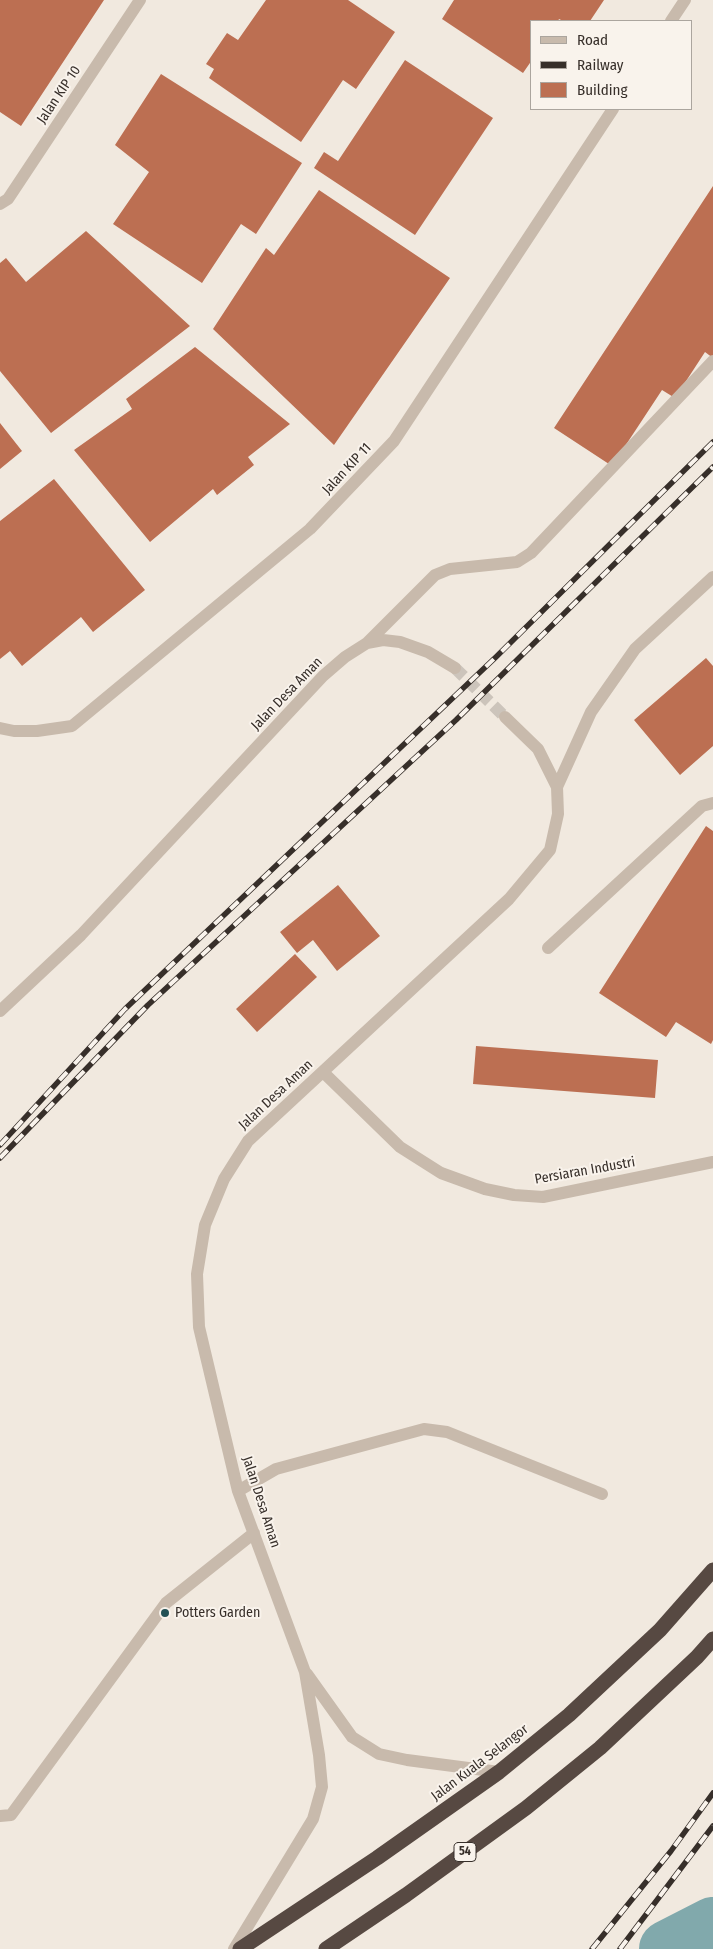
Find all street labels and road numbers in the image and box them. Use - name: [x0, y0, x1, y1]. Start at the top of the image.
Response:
- street label: Jalan KIP 10: [34, 63, 84, 127]
- street label: Jalan KIP 11: [319, 440, 375, 498]
- street label: Jalan Desa Aman: [248, 654, 326, 734]
- street label: Jalan Desa Aman: [235, 1056, 317, 1134]
- street label: Persiaran Industri: [533, 1154, 637, 1188]
- street label: Jalan Desa Aman: [238, 1454, 284, 1550]
- street label: Jalan Kuala Selangor: [428, 1721, 532, 1805]
- road number: 54: [454, 1842, 476, 1861]

